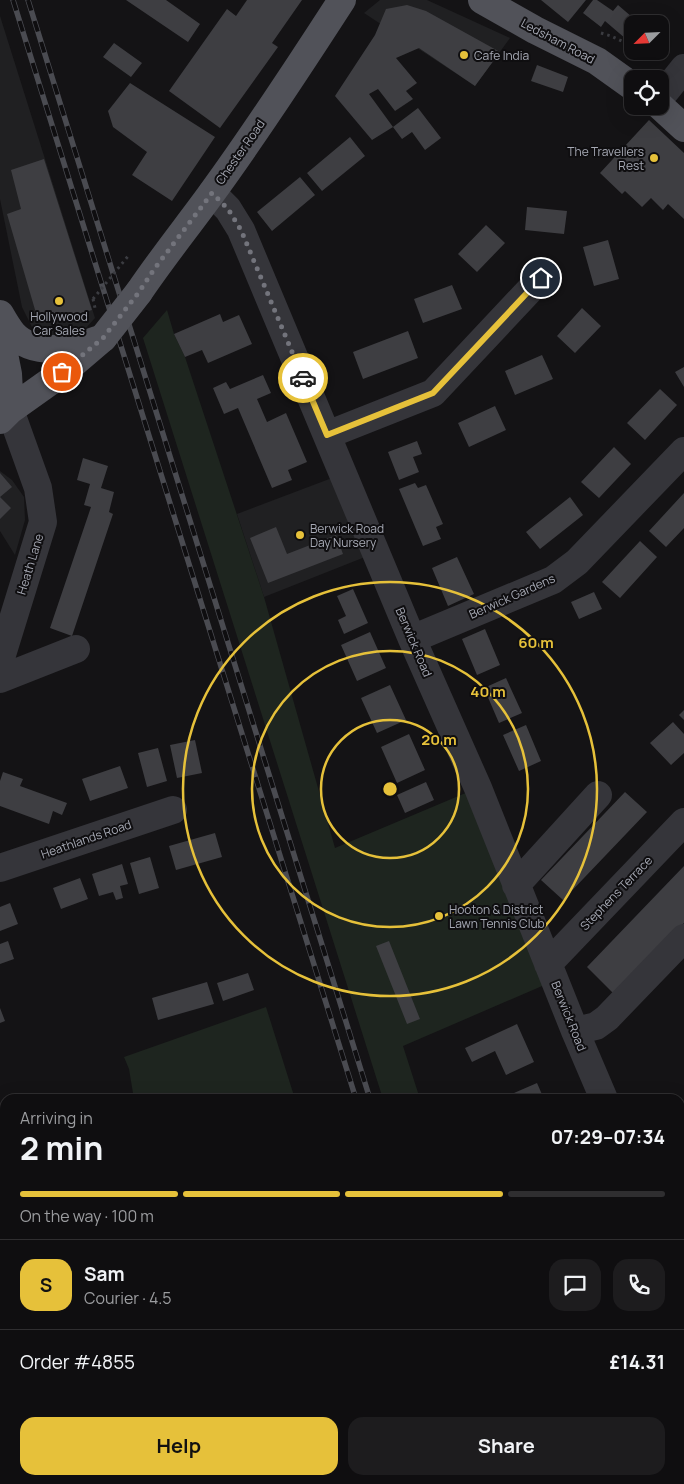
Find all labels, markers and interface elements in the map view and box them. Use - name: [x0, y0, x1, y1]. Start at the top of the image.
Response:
- street label: Ledsham Road: [518, 14, 598, 68]
- north arrow: [624, 15, 669, 60]
- map controls: [624, 15, 669, 115]
- place label: Cafe India: [474, 47, 529, 64]
- marker: Cafe India: [458, 49, 470, 61]
- button: locate: [624, 70, 669, 115]
- street label: Chester Road: [211, 116, 269, 188]
- place label: The Travellers Rest: [567, 143, 644, 174]
- marker: The Travellers Rest: [648, 152, 660, 164]
- pin: [520, 257, 562, 299]
- icon: home: [527, 264, 555, 292]
- marker: Hollywood Car Sales: [53, 295, 65, 307]
- place label: Hollywood Car Sales: [30, 308, 88, 339]
- pin: [41, 351, 83, 393]
- courier: [278, 353, 328, 403]
- icon: bag: [48, 358, 76, 386]
- icon: car: [289, 364, 317, 392]
- place label: Berwick Road Day Nursery: [310, 520, 384, 551]
- marker: Berwick Road Day Nursery: [294, 529, 306, 541]
- street label: Heath Lane: [13, 531, 47, 597]
- street label: Berwick Gardens: [466, 569, 558, 623]
- street label: Berwick Road: [392, 605, 436, 679]
- text: 60 m: [518, 632, 554, 653]
- text: 40 m: [470, 681, 506, 702]
- text: 20 m: [421, 729, 457, 750]
- centre of rings: [381, 780, 399, 798]
- street label: Heathlands Road: [39, 816, 133, 862]
- street label: Stephens Terrace: [576, 852, 656, 934]
- place label: Hooton & District Lawn Tennis Club: [449, 901, 545, 932]
- marker: Hooton & District Lawn Tennis Club: [433, 910, 445, 922]
- street label: Berwick Road: [547, 978, 591, 1054]
- text: Arriving in: [20, 1107, 93, 1129]
- text: 07:29–07:34: [551, 1124, 665, 1150]
- text: 2 min: [20, 1126, 103, 1170]
- text: On the way · 100 m: [20, 1205, 154, 1227]
- button: chat: [549, 1259, 601, 1311]
- button: phone: [613, 1259, 665, 1311]
- text: Sam: [84, 1261, 125, 1287]
- text: S: [40, 1272, 52, 1298]
- text: Courier · 4.5: [84, 1287, 171, 1309]
- text: Order #4855: [20, 1349, 135, 1375]
- text: £14.31: [610, 1349, 665, 1375]
- button: Help: [20, 1417, 338, 1475]
- button: Share: [348, 1417, 665, 1475]

